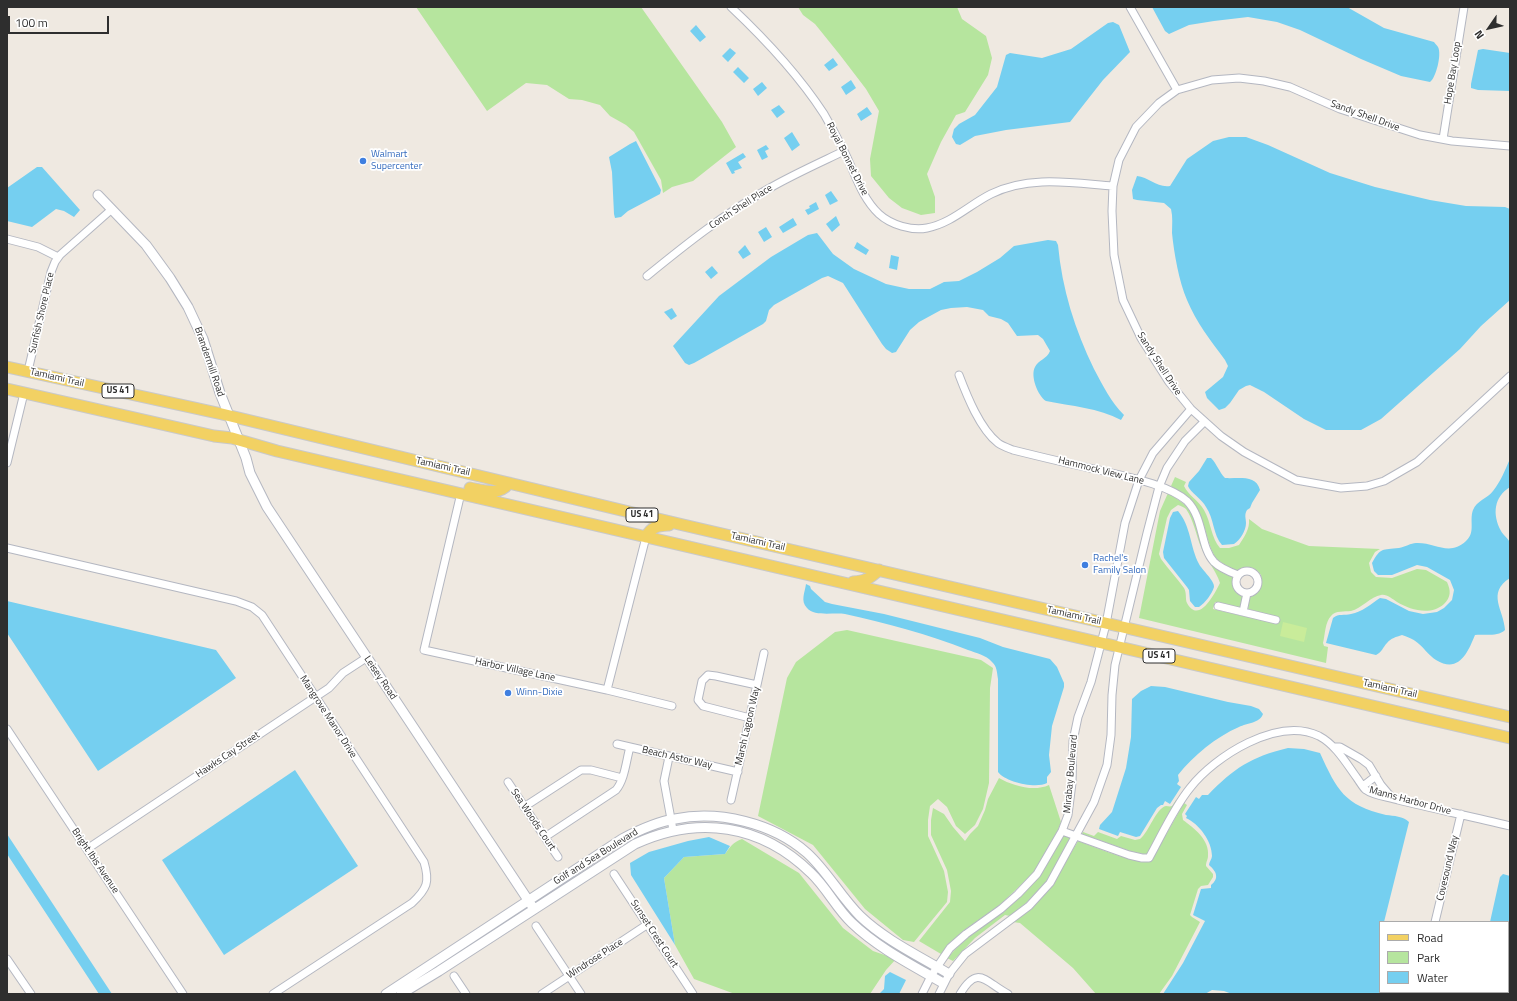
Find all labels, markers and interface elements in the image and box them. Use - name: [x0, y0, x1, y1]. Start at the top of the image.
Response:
- scale bar: [10, 8, 111, 34]
- north arrow: [1469, 8, 1509, 48]
- text: 100 m: [15, 13, 48, 32]
- text: N: [1470, 27, 1488, 42]
- street label: Hope Bay Loop: [1442, 41, 1464, 105]
- street label: Sandy Shell Drive: [1329, 98, 1401, 134]
- street label: Royal Bonnet Drive: [823, 121, 871, 197]
- place label: Walmart Supercenter: [371, 149, 422, 172]
- marker: Walmart Supercenter: [358, 156, 368, 166]
- street label: Conch Shell Place: [707, 182, 775, 232]
- street label: Sunfish Shore Place: [27, 271, 57, 355]
- street label: Brandermill Road: [191, 326, 227, 398]
- street label: Sandy Shell Drive: [1134, 330, 1184, 398]
- street label: Tamiami Trail: [29, 366, 85, 390]
- road number: US 41: [102, 384, 134, 398]
- street label: Tamiami Trail: [415, 455, 471, 479]
- street label: Hammock View Lane: [1057, 455, 1145, 487]
- road number: US 41: [626, 508, 658, 522]
- street label: Tamiami Trail: [730, 530, 786, 554]
- place label: Rachel's Family Salon: [1093, 553, 1146, 576]
- marker: Rachel's Family Salon: [1080, 560, 1090, 570]
- street label: Tamiami Trail: [1046, 604, 1102, 628]
- road number: US 41: [1143, 649, 1175, 663]
- street label: Leisey Road: [361, 654, 399, 702]
- street label: Harbor Village Lane: [474, 656, 556, 684]
- street label: Mangrove Manor Drive: [297, 673, 359, 761]
- street label: Tamiami Trail: [1362, 677, 1418, 701]
- street label: Marsh Lagoon Way: [733, 685, 763, 767]
- place label: Winn-Dixie: [516, 687, 563, 699]
- marker: Winn-Dixie: [503, 688, 513, 698]
- street label: Hawks Cay Street: [194, 729, 262, 781]
- street label: Mirabay Boulevard: [1062, 734, 1080, 814]
- street label: Beach Astor Way: [641, 744, 713, 772]
- street label: Manns Harbor Drive: [1368, 784, 1452, 818]
- street label: Sea Woods Court: [508, 787, 558, 853]
- street label: Bright Ibis Avenue: [69, 826, 121, 896]
- street label: Golf and Sea Boulevard: [552, 826, 640, 888]
- street label: Covesound Way: [1435, 834, 1461, 902]
- street label: Sunset Crest Court: [628, 898, 680, 970]
- legend: [1379, 921, 1509, 993]
- text: Road: [1417, 928, 1443, 947]
- street label: Windrose Place: [565, 936, 625, 982]
- text: Park: [1417, 948, 1440, 967]
- text: Water: [1417, 968, 1448, 987]

